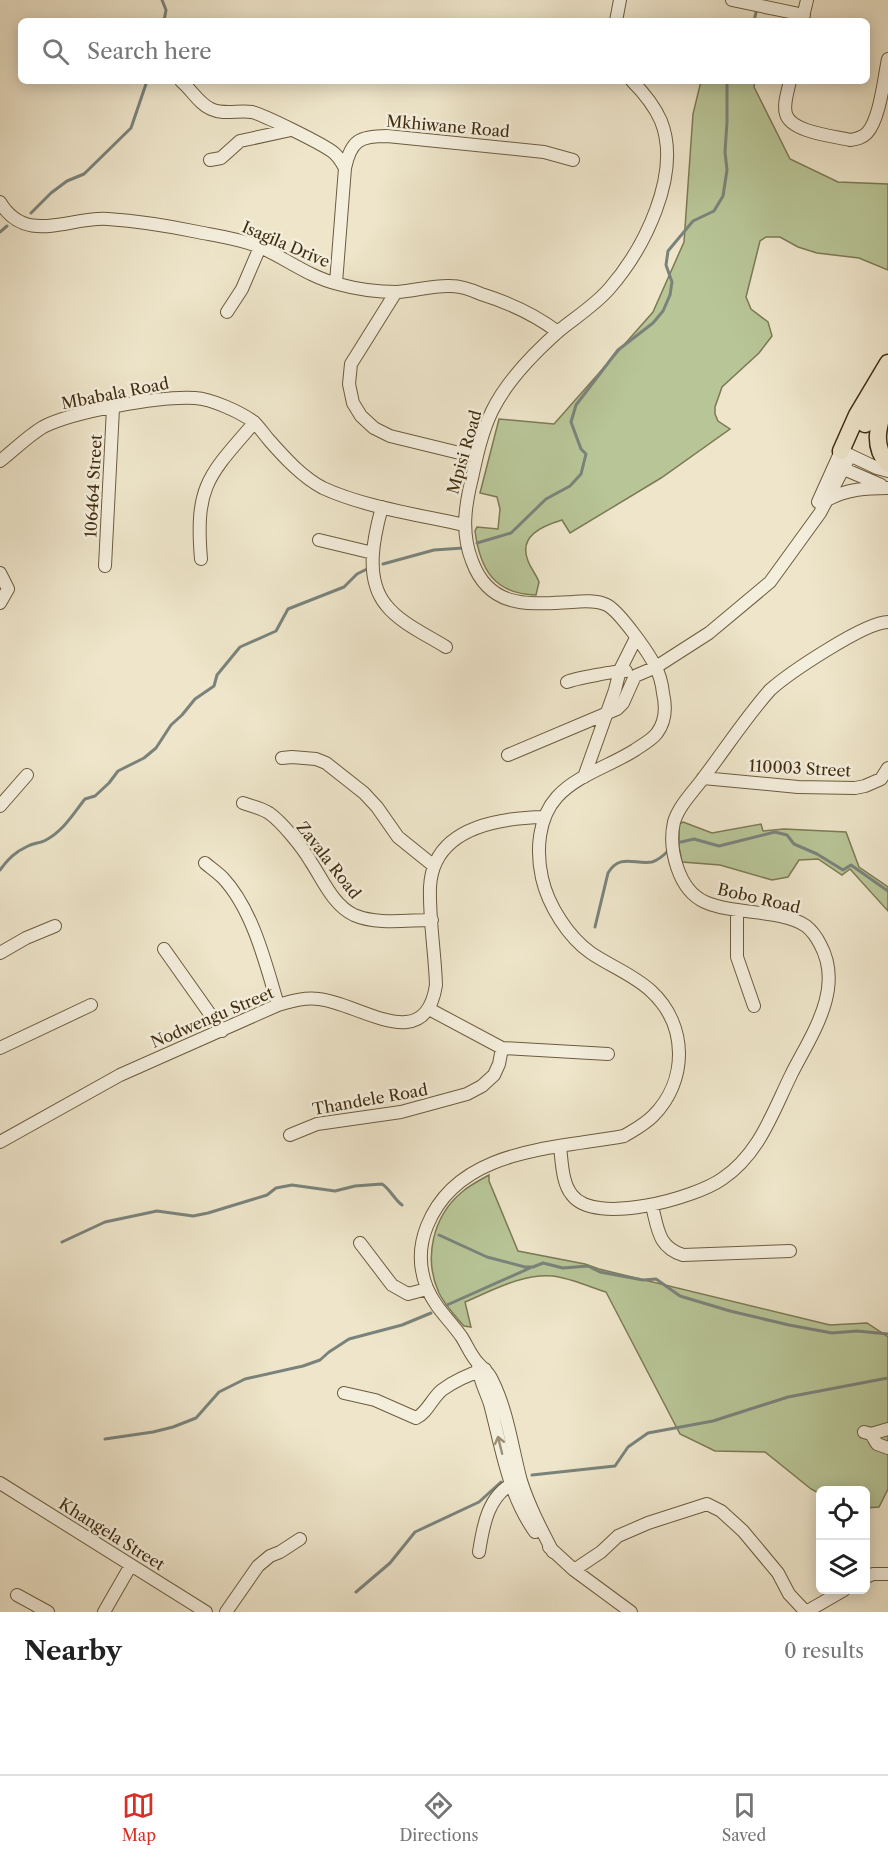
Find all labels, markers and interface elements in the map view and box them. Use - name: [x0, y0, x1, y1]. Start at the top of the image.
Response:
- search box: [18, 18, 870, 84]
- icon: search: [39, 35, 72, 68]
- text: Search here: [87, 38, 212, 65]
- street label: Mkhiwane Road: [385, 111, 511, 141]
- street label: Isagila Drive: [239, 217, 333, 271]
- street label: Mbabala Road: [60, 373, 171, 413]
- street label: Mpisi Road: [442, 407, 486, 496]
- street label: 106464 Street: [80, 433, 106, 538]
- street label: 110003 Street: [748, 755, 852, 781]
- street label: Zavala Road: [293, 817, 365, 903]
- street label: Bobo Road: [716, 879, 803, 917]
- street label: Nodwengu Street: [147, 982, 277, 1052]
- street label: Thandele Road: [311, 1079, 429, 1119]
- one-way arrow: [494, 1436, 506, 1455]
- map controls: [816, 1486, 870, 1594]
- button: locate: [816, 1486, 870, 1540]
- street label: Khangela Street: [55, 1493, 169, 1575]
- button: layers: [816, 1540, 870, 1594]
- text: Nearby: [24, 1635, 122, 1667]
- text: 0 results: [784, 1639, 864, 1663]
- tab: Map: [122, 1789, 156, 1845]
- tab: Directions: [399, 1789, 478, 1845]
- tab: Saved: [722, 1789, 766, 1845]

